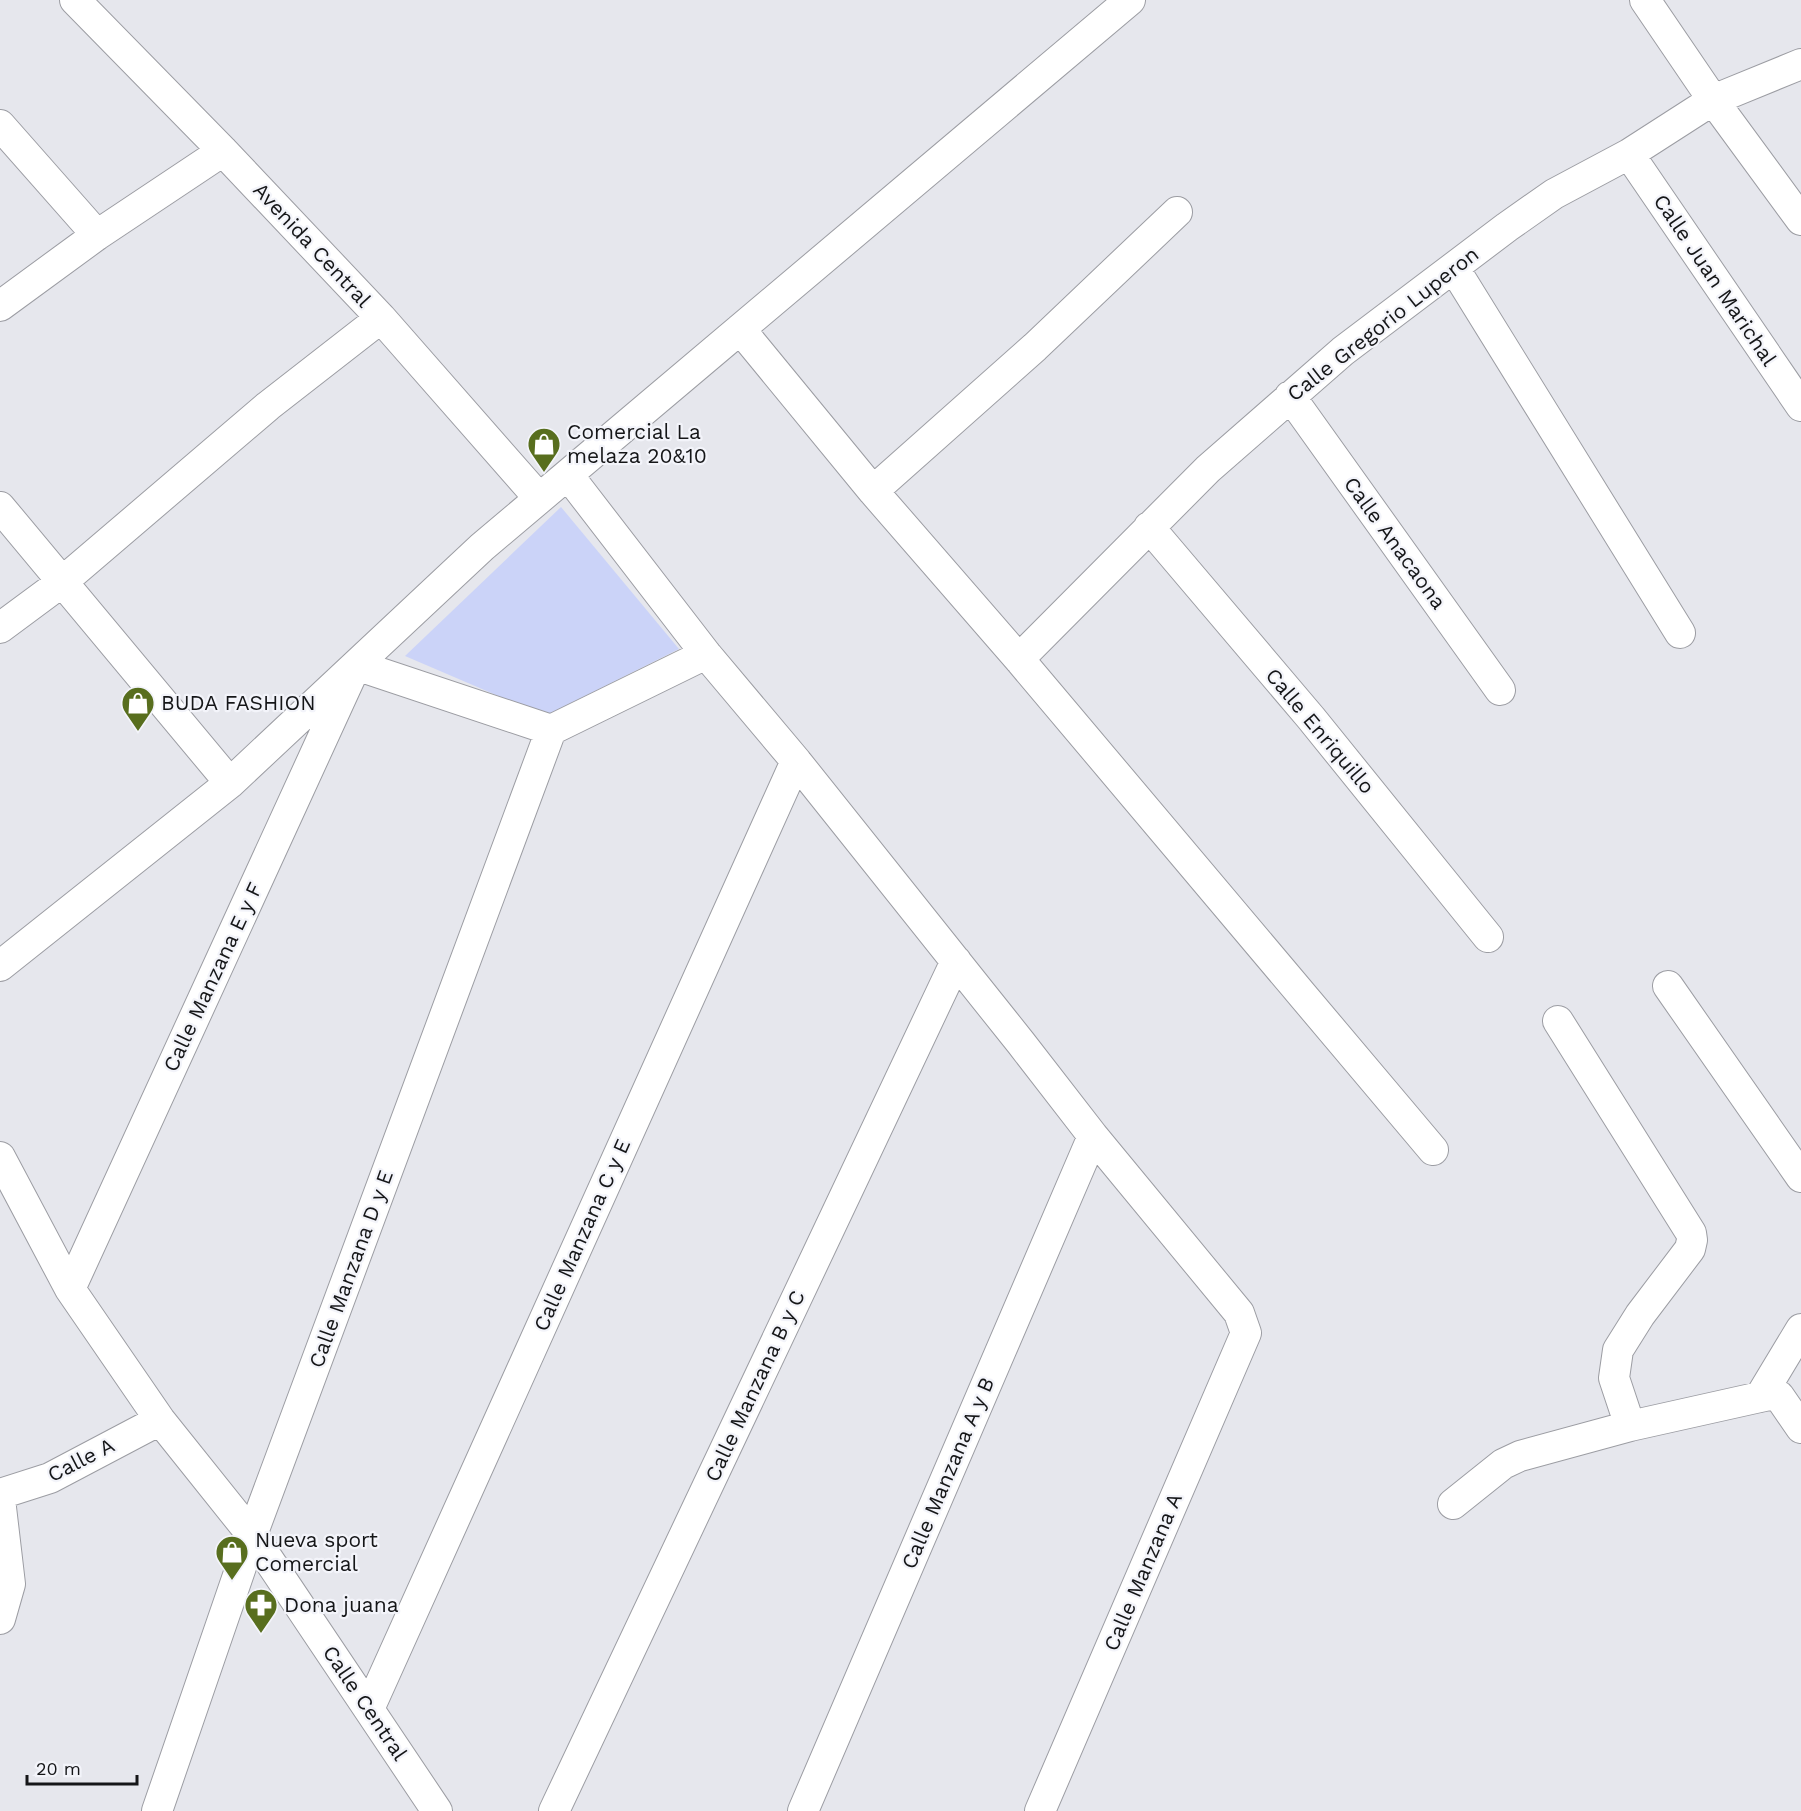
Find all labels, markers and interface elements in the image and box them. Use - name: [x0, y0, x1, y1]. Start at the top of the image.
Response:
- street label: Avenida Central: [248, 177, 377, 313]
- street label: Calle Juan Marichal: [1649, 189, 1782, 371]
- street label: Calle Gregorio Luperon: [1282, 241, 1483, 406]
- place label: Comercial La melaza 20&10: [567, 419, 707, 468]
- shop icon: Comercial La melaza 20&10: [526, 426, 562, 473]
- street label: Calle Anacaona: [1339, 472, 1452, 614]
- street label: Calle Enriquillo: [1261, 663, 1380, 799]
- shop icon: BUDA FASHION: [120, 685, 156, 732]
- place label: BUDA FASHION: [161, 690, 316, 715]
- street label: Calle Manzana E y F: [158, 878, 267, 1075]
- street label: Calle Manzana C y E: [528, 1135, 635, 1335]
- street label: Calle Manzana D y E: [303, 1167, 398, 1371]
- street label: Calle Manzana B y C: [699, 1286, 810, 1485]
- street label: Calle Manzana A y B: [896, 1373, 999, 1572]
- street label: Calle A: [43, 1432, 118, 1487]
- street label: Calle Manzana A: [1098, 1489, 1187, 1654]
- place label: Nueva sport Comercial: [255, 1527, 378, 1576]
- shop icon: Nueva sport Comercial: [214, 1534, 250, 1581]
- pharmacy icon: Dona juana: [243, 1587, 279, 1634]
- place label: Dona juana: [284, 1592, 399, 1617]
- street label: Calle Central: [318, 1641, 413, 1765]
- scale bar: [27, 1748, 136, 1786]
- text: 20 m: [36, 1758, 81, 1779]

